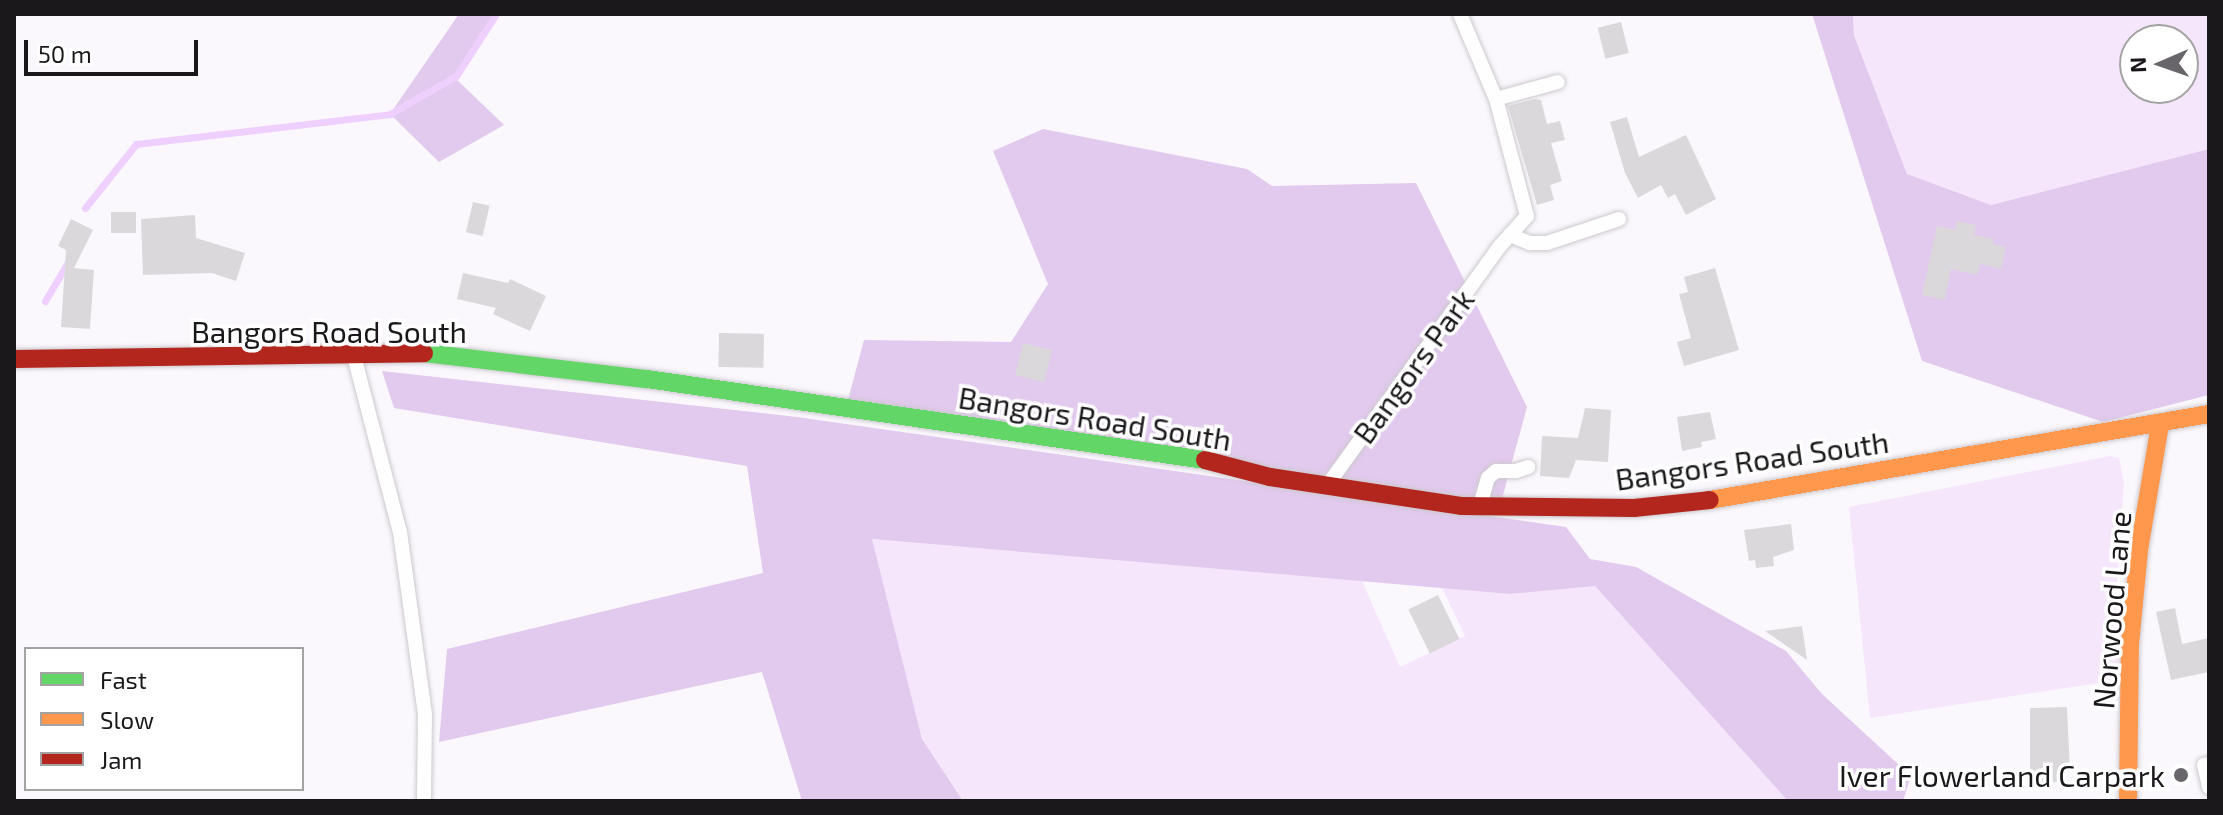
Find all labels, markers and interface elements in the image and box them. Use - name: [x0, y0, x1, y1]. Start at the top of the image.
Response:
- scale bar: [28, 24, 202, 74]
- north arrow: [2119, 24, 2199, 104]
- text: 50 m: [38, 39, 92, 68]
- text: N: [2124, 56, 2150, 73]
- street label: Bangors Park: [1345, 282, 1481, 450]
- street label: Bangors Road South: [191, 313, 467, 349]
- street label: Bangors Road South: [956, 379, 1234, 457]
- street label: Bangors Road South: [1613, 423, 1891, 497]
- street label: Norwood Lane: [2084, 510, 2138, 710]
- legend: [24, 647, 304, 791]
- text: Fast: [100, 665, 147, 694]
- text: Slow: [100, 705, 154, 734]
- text: Jam: [100, 745, 142, 774]
- place label: Iver Flowerland Carpark: [1838, 757, 2165, 793]
- marker: Iver Flowerland Carpark: [2172, 766, 2190, 784]

